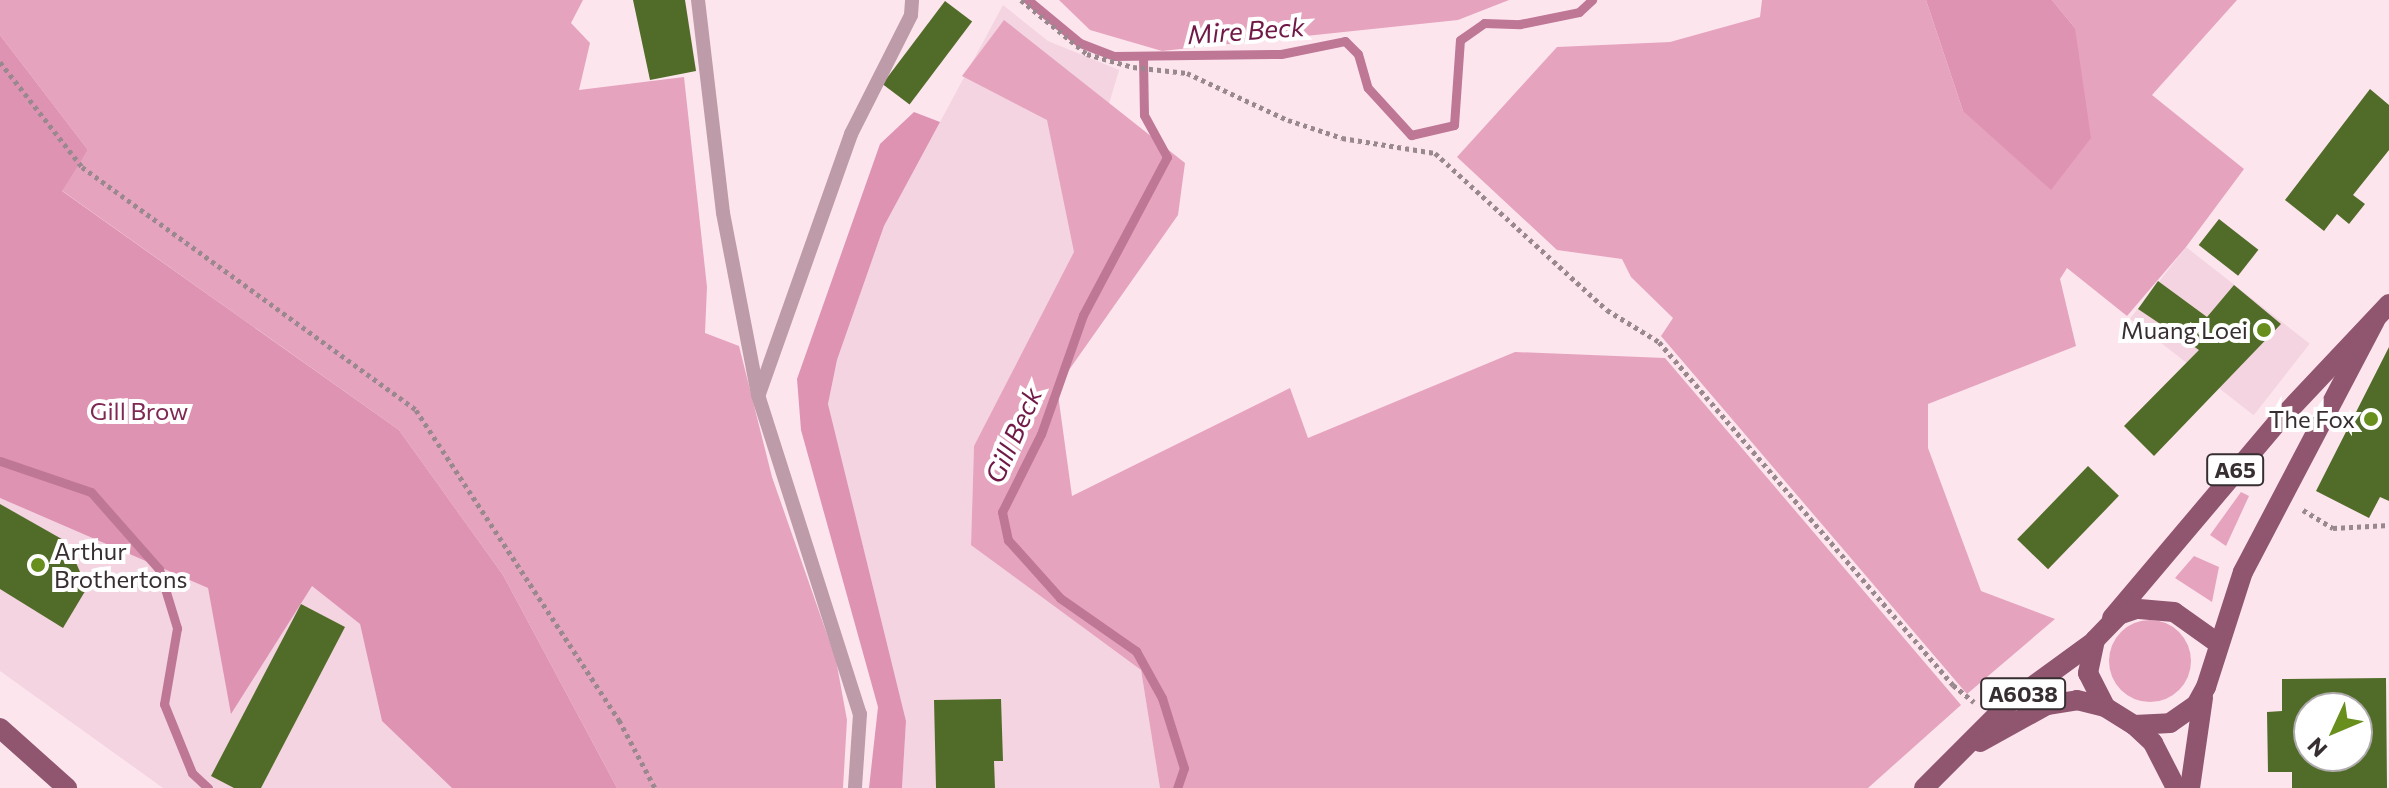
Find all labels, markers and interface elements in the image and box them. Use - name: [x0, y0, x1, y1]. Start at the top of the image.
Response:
- water label: Mire Beck: [1186, 10, 1306, 50]
- place label: Muang Loei: [2121, 316, 2248, 344]
- marker: Muang Loei: [2255, 321, 2273, 339]
- water label: Gill Beck: [978, 382, 1048, 488]
- park label: Gill Brow: [90, 397, 188, 425]
- place label: The Fox: [2269, 405, 2355, 433]
- marker: The Fox: [2362, 410, 2380, 428]
- road number: A65: [2205, 452, 2265, 488]
- place label: Arthur Brothertons: [54, 537, 187, 593]
- marker: Arthur Brothertons: [29, 556, 47, 574]
- road number: A6038: [1979, 676, 2067, 712]
- north arrow: [2293, 692, 2373, 772]
- text: N: [2301, 732, 2332, 763]

